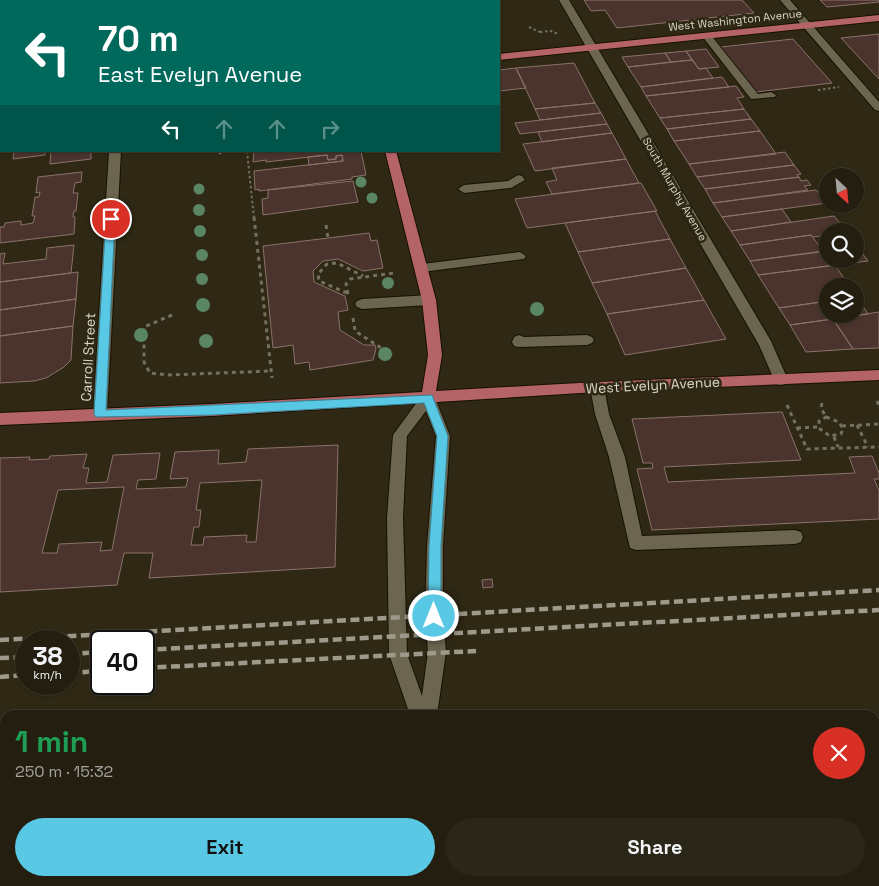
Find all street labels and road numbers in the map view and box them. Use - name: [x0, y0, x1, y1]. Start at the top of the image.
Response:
- street label: West Washington Avenue: [668, 6, 802, 34]
- street label: South Murphy Avenue: [640, 135, 710, 243]
- street label: Carroll Street: [77, 312, 99, 402]
- street label: West Evelyn Avenue: [585, 372, 721, 398]

